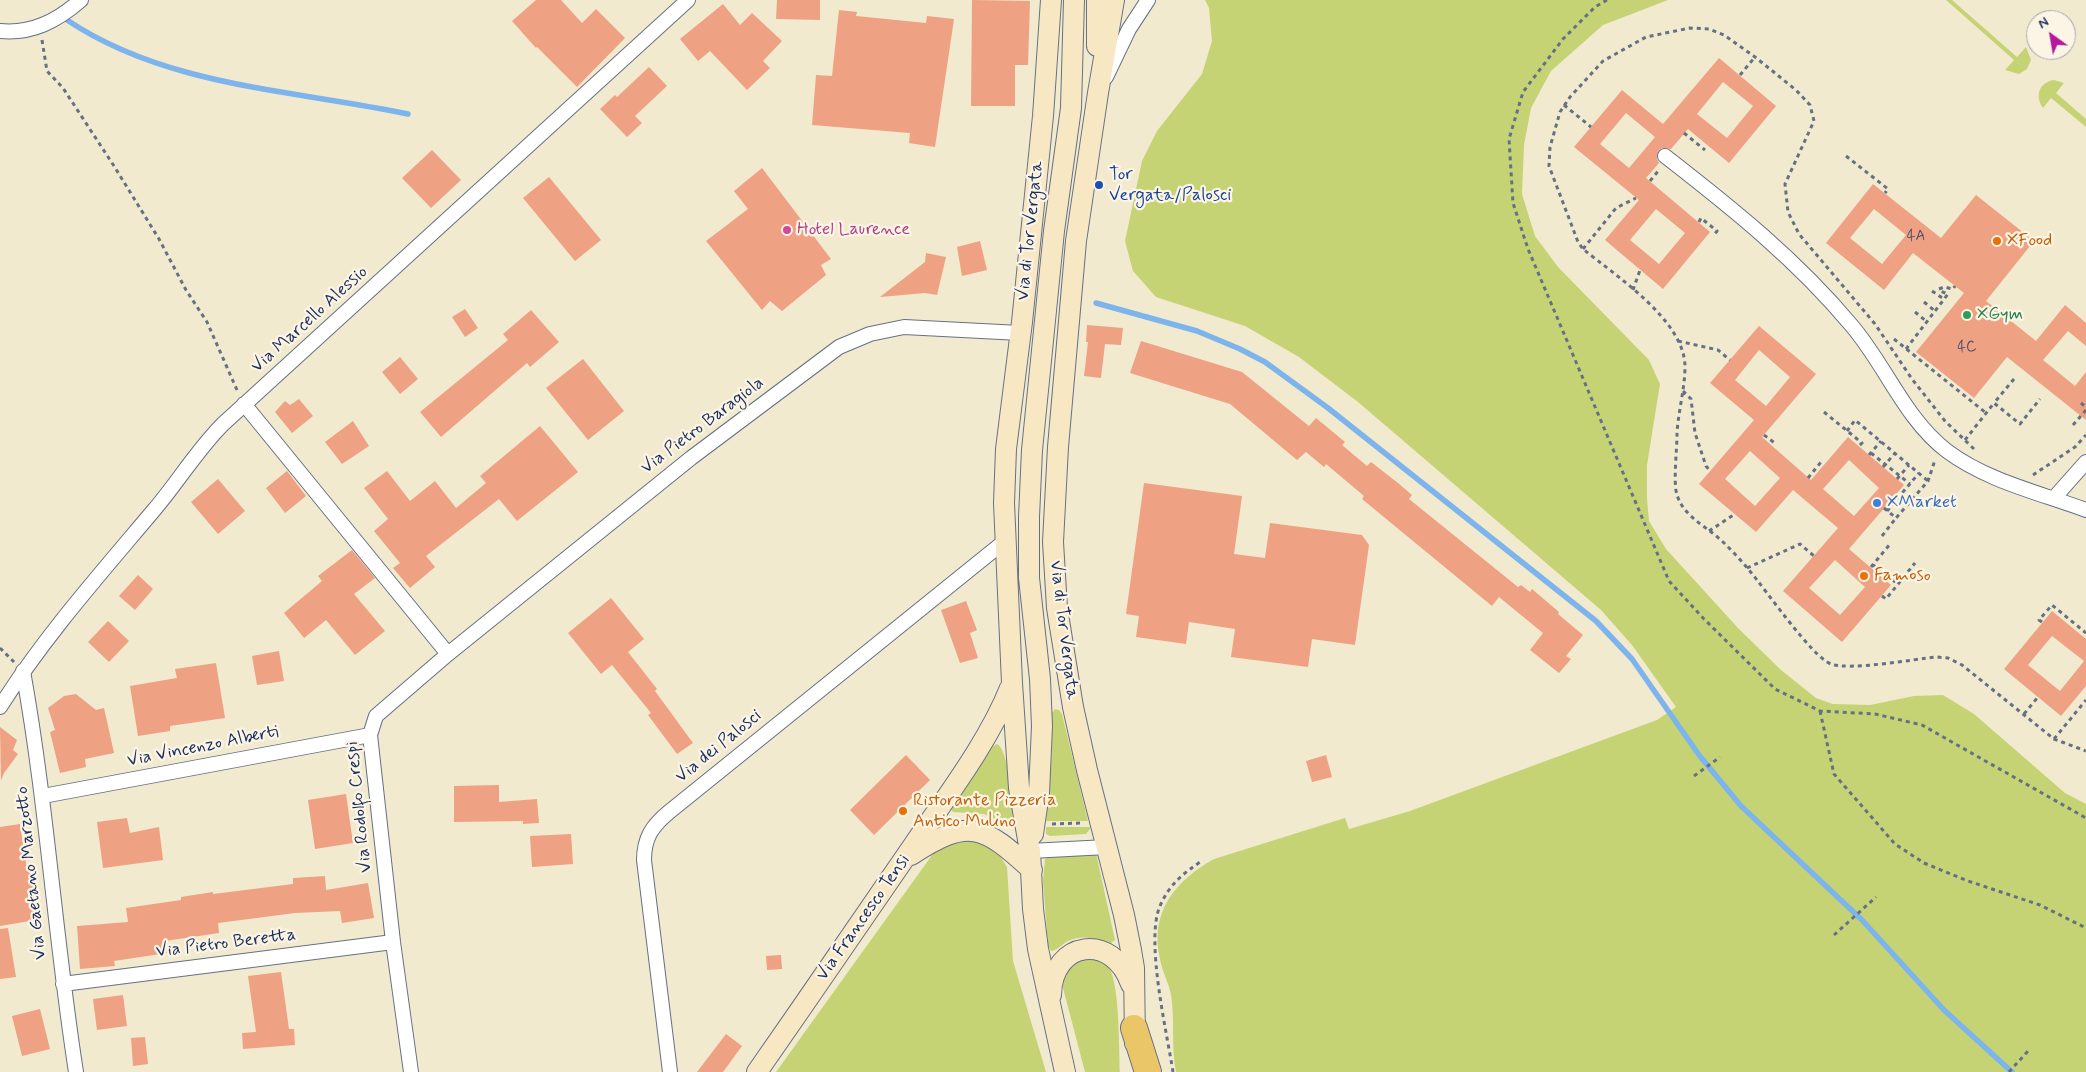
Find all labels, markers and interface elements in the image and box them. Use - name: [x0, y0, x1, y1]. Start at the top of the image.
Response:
- north arrow: [2026, 10, 2076, 60]
- text: N: [2035, 13, 2052, 33]
- street label: Via di Tor Vergata: [1013, 160, 1049, 302]
- place label: Tor Vergata/Palosci: [1109, 164, 1231, 206]
- marker: Tor Vergata/Palosci: [1093, 179, 1105, 191]
- place label: Hotel Laurence: [797, 219, 910, 241]
- marker: Hotel Laurence: [781, 224, 793, 236]
- house number: 4A: [1907, 228, 1925, 246]
- place label: XFood: [2007, 230, 2052, 252]
- marker: XFood: [1991, 235, 2003, 247]
- street label: Via Marcello Alessio: [247, 262, 373, 378]
- place label: XGym: [1977, 304, 2023, 326]
- marker: XGym: [1961, 309, 1973, 321]
- house number: 4C: [1957, 339, 1977, 357]
- street label: Via Pietro Baragiola: [637, 373, 769, 479]
- place label: XMarket: [1887, 492, 1957, 514]
- marker: XMarket: [1871, 497, 1883, 509]
- street label: Via di Tor Vergata: [1044, 559, 1082, 701]
- place label: Famoso: [1874, 565, 1931, 587]
- marker: Famoso: [1858, 570, 1870, 582]
- street label: Via dei Palosci: [672, 706, 766, 788]
- street label: Via Vincenzo Alberti: [125, 722, 281, 772]
- street label: Via Rodolfo Crespi: [342, 740, 378, 874]
- street label: Via Gaetano Marzotto: [12, 785, 52, 961]
- place label: Ristorante Pizzeria Antico Mulino: [913, 790, 1056, 832]
- marker: Ristorante Pizzeria Antico Mulino: [897, 805, 909, 817]
- street label: Via Francesco Tensi: [812, 851, 916, 985]
- street label: Via Pietro Beretta: [155, 925, 297, 963]

